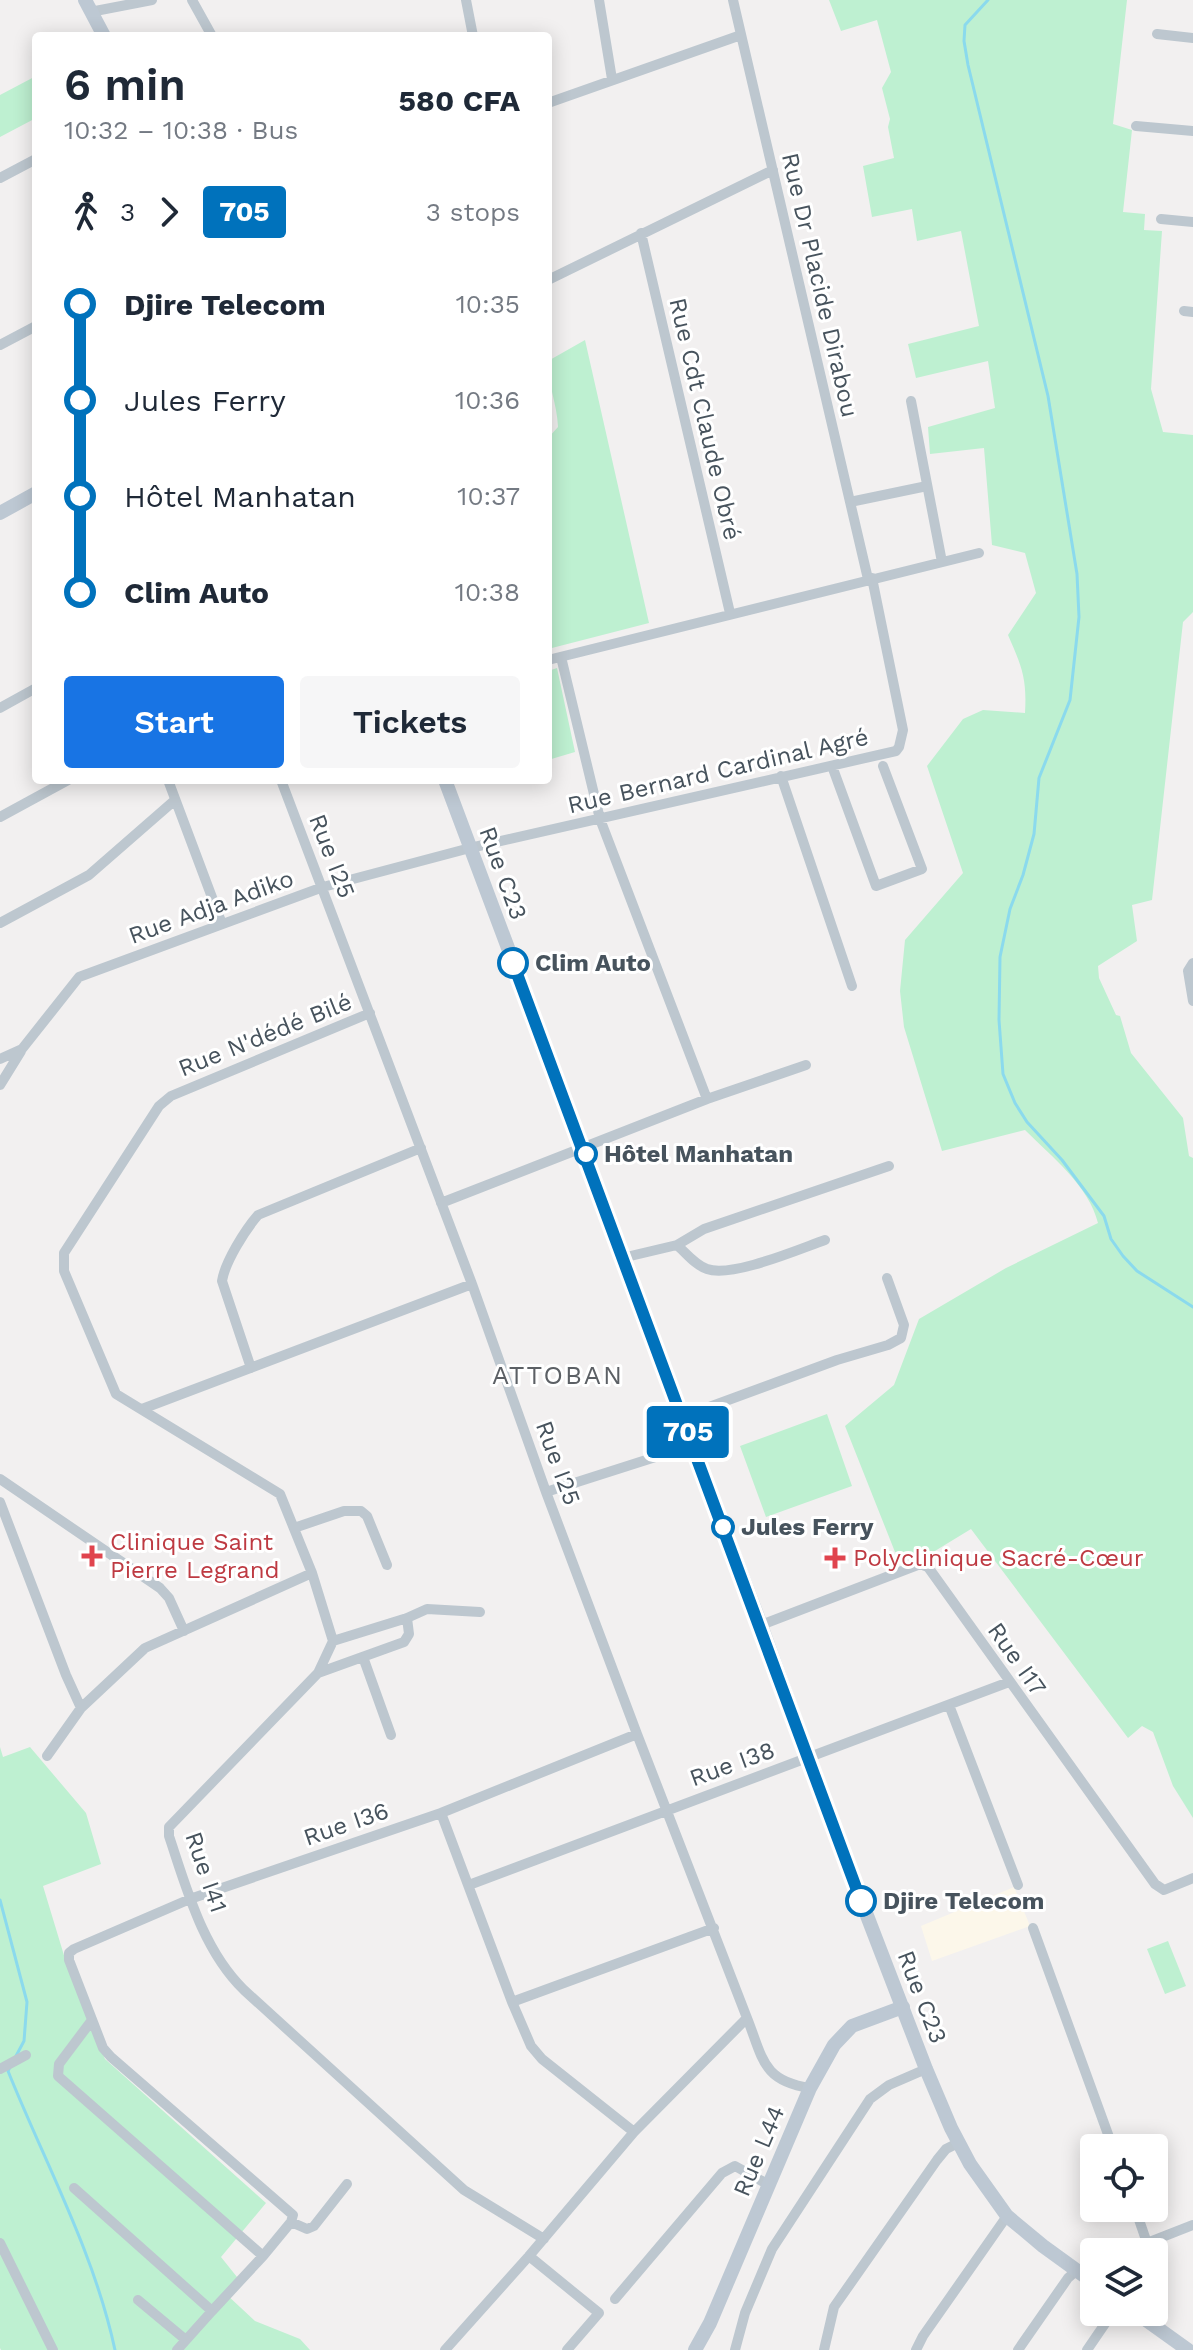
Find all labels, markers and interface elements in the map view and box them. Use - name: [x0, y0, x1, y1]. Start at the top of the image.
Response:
- text: 6 min: [64, 59, 186, 111]
- text: 580 CFA: [399, 83, 520, 118]
- text: 10:32 – 10:38 · Bus: [64, 115, 298, 145]
- street label: Rue Dr Placide Dirabou: [776, 150, 864, 420]
- icon: walk: [64, 190, 108, 234]
- icon: forward: [147, 190, 191, 234]
- text: 705: [219, 195, 270, 228]
- text: 3: [120, 197, 135, 227]
- text: 3 stops: [426, 197, 520, 227]
- text: Djire Telecom: [124, 287, 326, 322]
- text: 10:35: [456, 289, 520, 319]
- street label: Rue Cdt Claude Obré: [663, 295, 747, 543]
- text: Jules Ferry: [124, 383, 286, 418]
- text: 10:36: [455, 385, 520, 415]
- text: Hôtel Manhatan: [124, 479, 356, 514]
- text: 10:37: [457, 481, 520, 511]
- text: Clim Auto: [124, 575, 269, 610]
- text: 10:38: [455, 577, 520, 607]
- button: Start: [64, 676, 284, 768]
- button: Tickets: [300, 676, 520, 768]
- street label: Rue Bernard Cardinal Agré: [565, 723, 871, 819]
- street label: Rue I25: [303, 810, 361, 902]
- street label: Rue C23: [473, 823, 533, 923]
- street label: Rue Adja Adiko: [125, 864, 297, 950]
- marker: Clim Auto: [498, 948, 528, 978]
- place label: Clim Auto: [535, 949, 651, 977]
- street label: Rue N'dédé Bilé: [174, 987, 356, 1083]
- place label: Hôtel Manhatan: [604, 1140, 793, 1168]
- marker: Hôtel Manhatan: [575, 1143, 597, 1165]
- district label: ATTOBAN: [492, 1360, 624, 1390]
- line badge: 705: [642, 1406, 734, 1458]
- text: 705: [663, 1415, 713, 1448]
- street label: Rue I25: [530, 1417, 586, 1509]
- place label: Jules Ferry: [741, 1513, 874, 1541]
- marker: Jules Ferry: [712, 1516, 734, 1538]
- place label: Clinique Saint Pierre Legrand: [110, 1528, 280, 1584]
- place label: Polyclinique Sacré-Cœur: [853, 1544, 1144, 1572]
- marker: Clinique Saint Pierre Legrand: [81, 1545, 103, 1567]
- marker: Polyclinique Sacré-Cœur: [824, 1547, 846, 1569]
- street label: Rue I17: [982, 1617, 1052, 1701]
- street label: Rue I38: [686, 1736, 778, 1792]
- street label: Rue I36: [300, 1796, 392, 1852]
- street label: Rue I41: [179, 1828, 233, 1916]
- marker: Djire Telecom: [846, 1886, 876, 1916]
- place label: Djire Telecom: [883, 1887, 1044, 1915]
- street label: Rue C23: [892, 1947, 952, 2047]
- street label: Rue L44: [727, 2101, 791, 2201]
- map controls: [1080, 2134, 1168, 2326]
- button: locate: [1080, 2134, 1168, 2222]
- button: layers: [1080, 2238, 1168, 2326]

